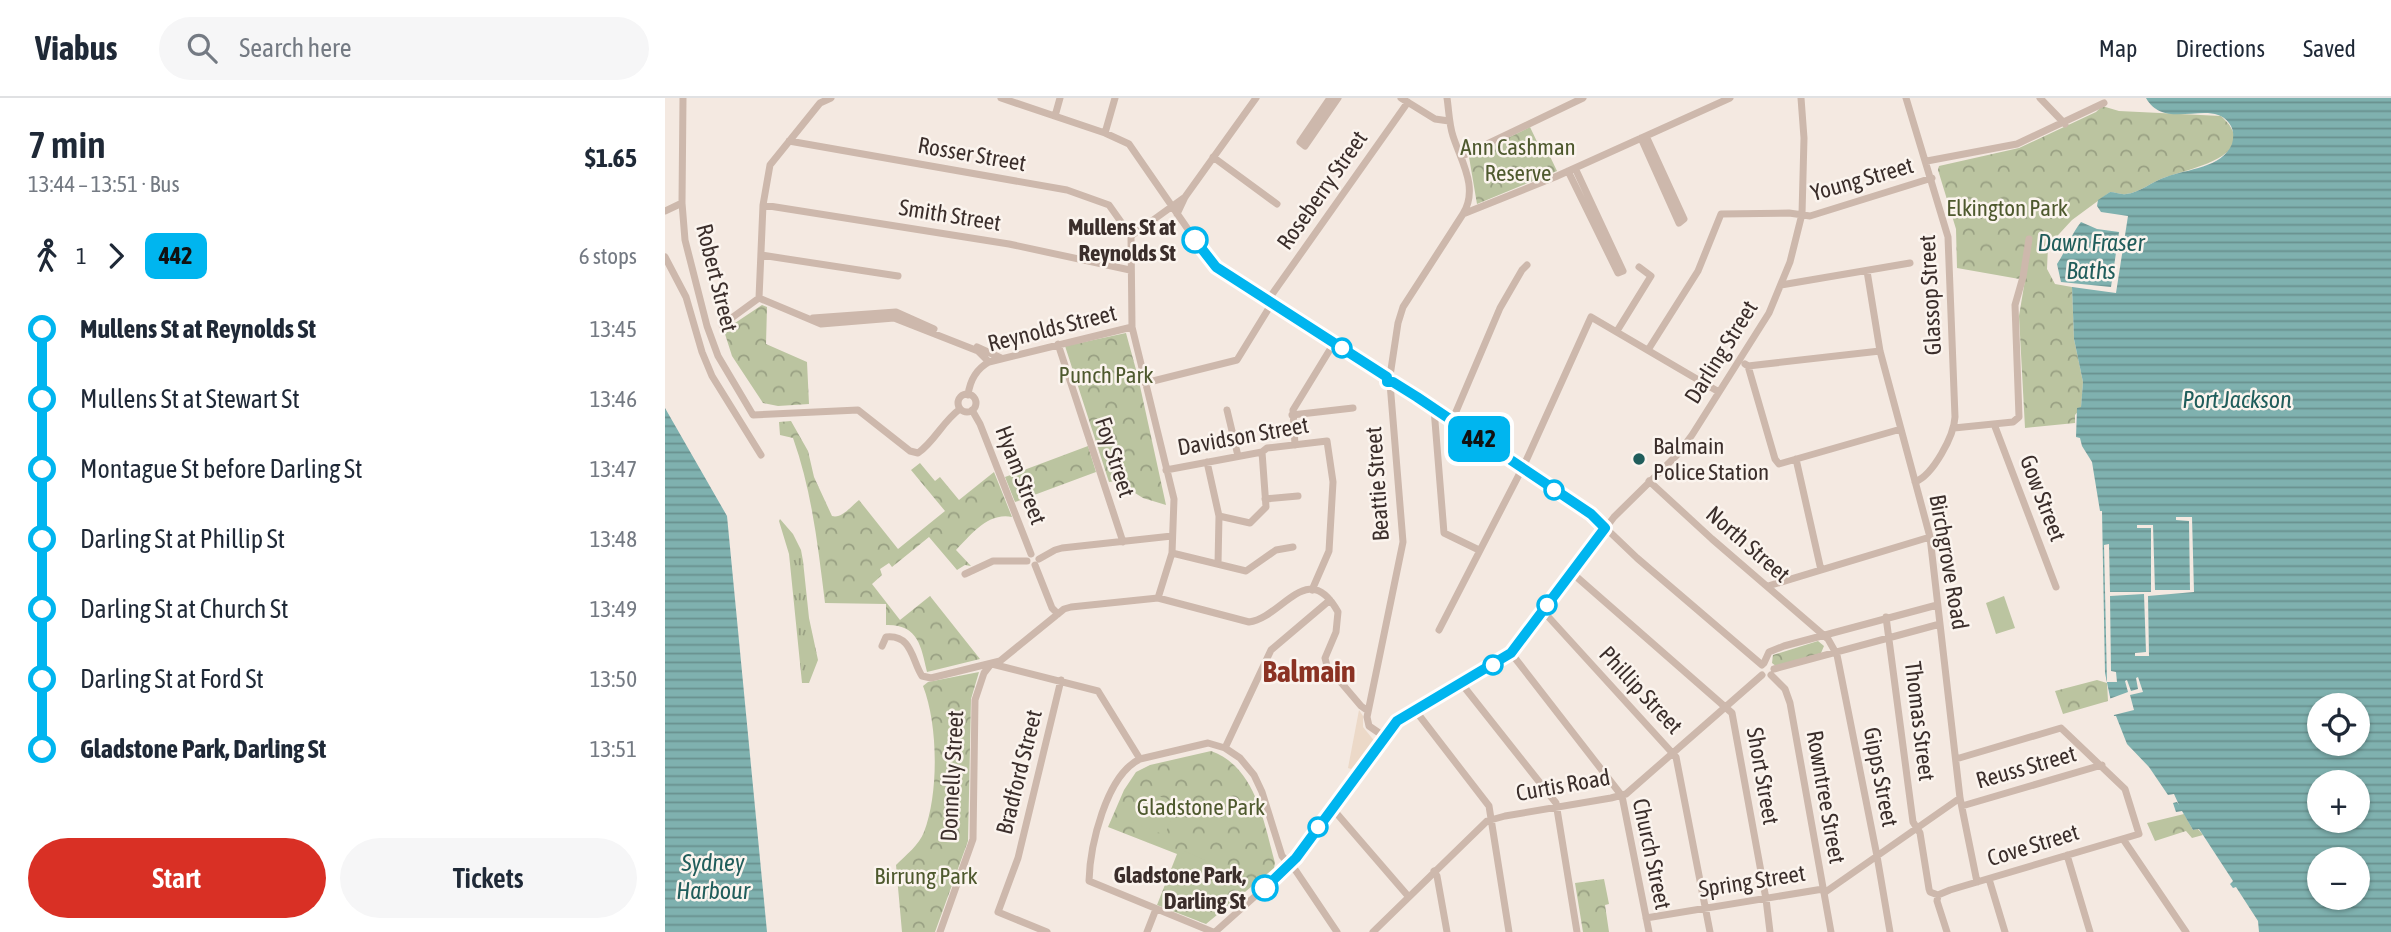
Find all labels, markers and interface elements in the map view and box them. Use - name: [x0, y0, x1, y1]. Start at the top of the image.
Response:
- search box: [159, 17, 649, 80]
- text: Viabus: [35, 29, 117, 67]
- icon: search: [183, 29, 221, 67]
- text: Search here: [239, 33, 352, 63]
- text: Map: [2099, 35, 2137, 62]
- text: Directions: [2175, 35, 2265, 62]
- text: Saved: [2303, 35, 2356, 62]
- text: 7 min: [28, 123, 106, 166]
- street label: Roseberry Street: [1272, 126, 1372, 254]
- street label: Rosser Street: [916, 132, 1028, 176]
- park label: Ann Cashman Reserve: [1460, 134, 1576, 186]
- text: $1.65: [585, 143, 637, 173]
- street label: Young Street: [1808, 152, 1916, 206]
- text: 13:44 – 13:51 · Bus: [28, 171, 180, 197]
- street label: Smith Street: [897, 194, 1003, 236]
- park label: Elkington Park: [1946, 195, 2068, 221]
- place label: Mullens St at Reynolds St: [1068, 214, 1176, 266]
- street label: Robert Street: [691, 221, 743, 335]
- marker: Mullens St at Reynolds St: [1182, 227, 1208, 253]
- water label: Dawn Fraser Baths: [2037, 229, 2145, 284]
- street label: Glassop Street: [1914, 234, 1946, 356]
- icon: walk: [28, 237, 66, 275]
- icon: forward: [97, 237, 135, 275]
- text: 442: [159, 242, 193, 269]
- text: 1: [76, 243, 87, 269]
- text: 6 stops: [579, 243, 637, 269]
- street label: Darling Street: [1679, 296, 1763, 408]
- street label: Reynolds Street: [985, 299, 1119, 357]
- text: Mullens St at Reynolds St: [80, 314, 316, 344]
- text: 13:45: [590, 316, 637, 342]
- unlabelled marker: [1332, 338, 1352, 358]
- park label: Punch Park: [1059, 362, 1153, 388]
- text: Mullens St at Stewart St: [80, 384, 300, 414]
- text: 13:46: [590, 386, 637, 412]
- water label: Port Jackson: [2182, 386, 2292, 413]
- street label: Davidson Street: [1175, 412, 1311, 460]
- street label: Foy Street: [1090, 414, 1140, 500]
- line badge: 442: [1439, 416, 1519, 462]
- street label: Hyam Street: [990, 422, 1052, 528]
- text: 442: [1462, 425, 1496, 452]
- street label: Beattie Street: [1360, 426, 1394, 542]
- place label: Balmain Police Station: [1653, 433, 1769, 485]
- marker: Balmain Police Station: [1631, 451, 1647, 467]
- street label: Gow Street: [2015, 451, 2071, 545]
- text: Montague St before Darling St: [80, 454, 362, 484]
- text: 13:47: [590, 456, 637, 482]
- unlabelled marker: [1544, 480, 1564, 500]
- street label: Birchgrove Road: [1924, 492, 1974, 632]
- street label: North Street: [1701, 501, 1795, 587]
- text: Darling St at Phillip St: [80, 524, 285, 554]
- text: 13:48: [590, 526, 637, 552]
- text: Darling St at Church St: [80, 594, 288, 624]
- unlabelled marker: [1537, 595, 1557, 615]
- text: 13:49: [590, 596, 637, 622]
- street label: Phillip Street: [1594, 641, 1688, 739]
- district label: Balmain: [1262, 654, 1356, 688]
- unlabelled marker: [1483, 655, 1503, 675]
- street label: Thomas Street: [1900, 660, 1940, 782]
- text: Darling St at Ford St: [80, 664, 264, 694]
- text: 13:50: [590, 666, 637, 692]
- map controls: [2307, 693, 2370, 910]
- button: locate: [2307, 693, 2370, 756]
- street label: Bradford Street: [991, 707, 1047, 837]
- street label: Donnelly Street: [936, 710, 968, 842]
- street label: Short Street: [1742, 725, 1784, 827]
- street label: Gipps Street: [1859, 725, 1903, 829]
- street label: Rowntree Street: [1801, 728, 1851, 866]
- text: Gladstone Park, Darling St: [80, 734, 326, 764]
- text: 13:51: [590, 736, 637, 762]
- street label: Reuss Street: [1973, 740, 2079, 794]
- street label: Curtis Road: [1514, 764, 1612, 806]
- button: +: [2307, 770, 2370, 833]
- park label: Gladstone Park: [1137, 794, 1265, 820]
- street label: Church Street: [1628, 796, 1676, 912]
- unlabelled marker: [1308, 817, 1328, 837]
- street label: Cove Street: [1984, 819, 2082, 871]
- button: Start: [28, 838, 326, 918]
- button: Tickets: [340, 838, 637, 918]
- button: −: [2307, 847, 2370, 910]
- water label: Sydney Harbour: [676, 849, 751, 904]
- street label: Spring Street: [1697, 860, 1807, 902]
- place label: Gladstone Park, Darling St: [1114, 862, 1246, 914]
- park label: Birrung Park: [874, 863, 978, 889]
- marker: Gladstone Park, Darling St: [1252, 875, 1278, 901]

